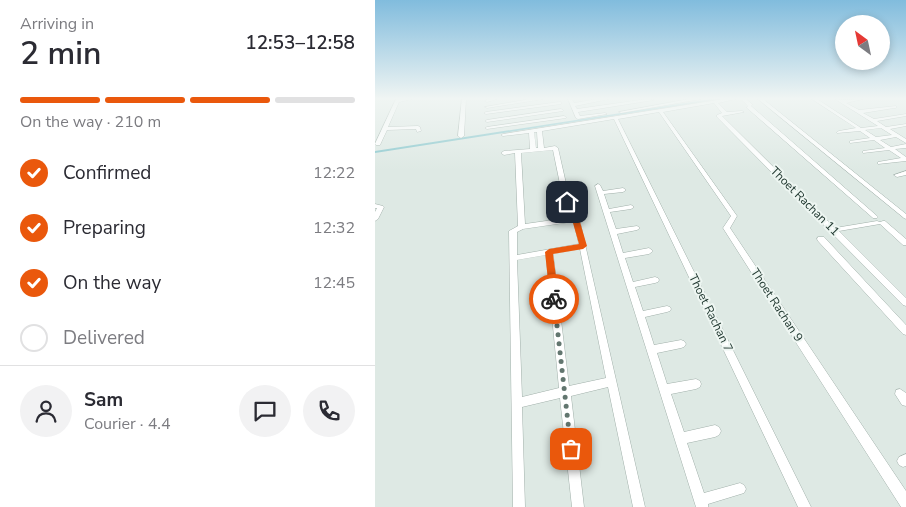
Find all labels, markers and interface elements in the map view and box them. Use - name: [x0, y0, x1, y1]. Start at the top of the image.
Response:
- text: Arriving in: [20, 13, 94, 35]
- north arrow: [835, 15, 890, 70]
- map controls: [835, 15, 890, 70]
- text: 12:53–12:58: [245, 30, 355, 56]
- text: 2 min: [20, 32, 102, 75]
- text: On the way · 210 m: [20, 111, 161, 133]
- icon: check: [20, 159, 48, 187]
- text: Confirmed: [63, 160, 151, 186]
- text: 12:22: [313, 162, 355, 184]
- street label: Thoet Rachan 11: [767, 163, 843, 239]
- pin: [546, 181, 588, 223]
- icon: home: [553, 188, 581, 216]
- icon: check: [20, 214, 48, 242]
- text: Preparing: [63, 215, 146, 241]
- text: 12:32: [313, 217, 355, 239]
- street label: Thoet Rachan 9: [747, 265, 807, 345]
- icon: check: [20, 269, 48, 297]
- text: On the way: [63, 270, 161, 296]
- street label: Thoet Rachan 7: [685, 271, 737, 355]
- text: 12:45: [313, 272, 355, 294]
- courier: [529, 274, 579, 324]
- icon: bike: [540, 285, 568, 313]
- text: Delivered: [63, 325, 145, 351]
- button: person: [20, 385, 72, 437]
- button: chat: [239, 385, 291, 437]
- button: phone: [303, 385, 355, 437]
- text: Sam: [84, 387, 123, 413]
- text: Courier · 4.4: [84, 413, 170, 435]
- pin: [550, 428, 592, 470]
- icon: bag: [557, 435, 585, 463]

